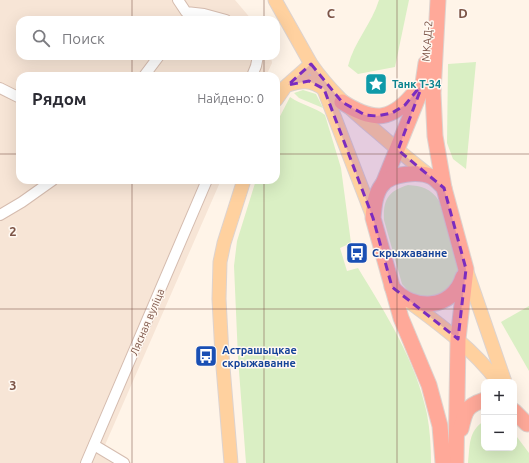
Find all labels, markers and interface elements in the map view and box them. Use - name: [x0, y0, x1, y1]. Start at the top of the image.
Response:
- text: C: [327, 6, 336, 20]
- text: D: [458, 6, 468, 20]
- search box: [16, 16, 280, 60]
- street label: МКАД-2: [420, 20, 434, 62]
- icon: search: [30, 27, 52, 49]
- text: Поиск: [62, 30, 105, 47]
- place icon: Танк Т-34: [363, 71, 389, 97]
- place label: Танк Т-34: [392, 78, 441, 90]
- text: Рядом: [32, 89, 87, 108]
- text: Найдено: 0: [197, 91, 264, 105]
- text: 2: [9, 224, 17, 238]
- bus stop icon: Скрыжаванне: [344, 240, 370, 266]
- place label: Скрыжаванне: [372, 247, 447, 259]
- street label: Лясная вуліца: [128, 287, 166, 357]
- bus stop icon: Астрашыцкае скрыжаванне: [193, 343, 219, 369]
- place label: Астрашыцкае скрыжаванне: [222, 344, 297, 369]
- text: 3: [9, 378, 17, 392]
- map controls: [481, 379, 517, 451]
- button: +: [481, 379, 517, 415]
- button: −: [481, 415, 517, 451]

